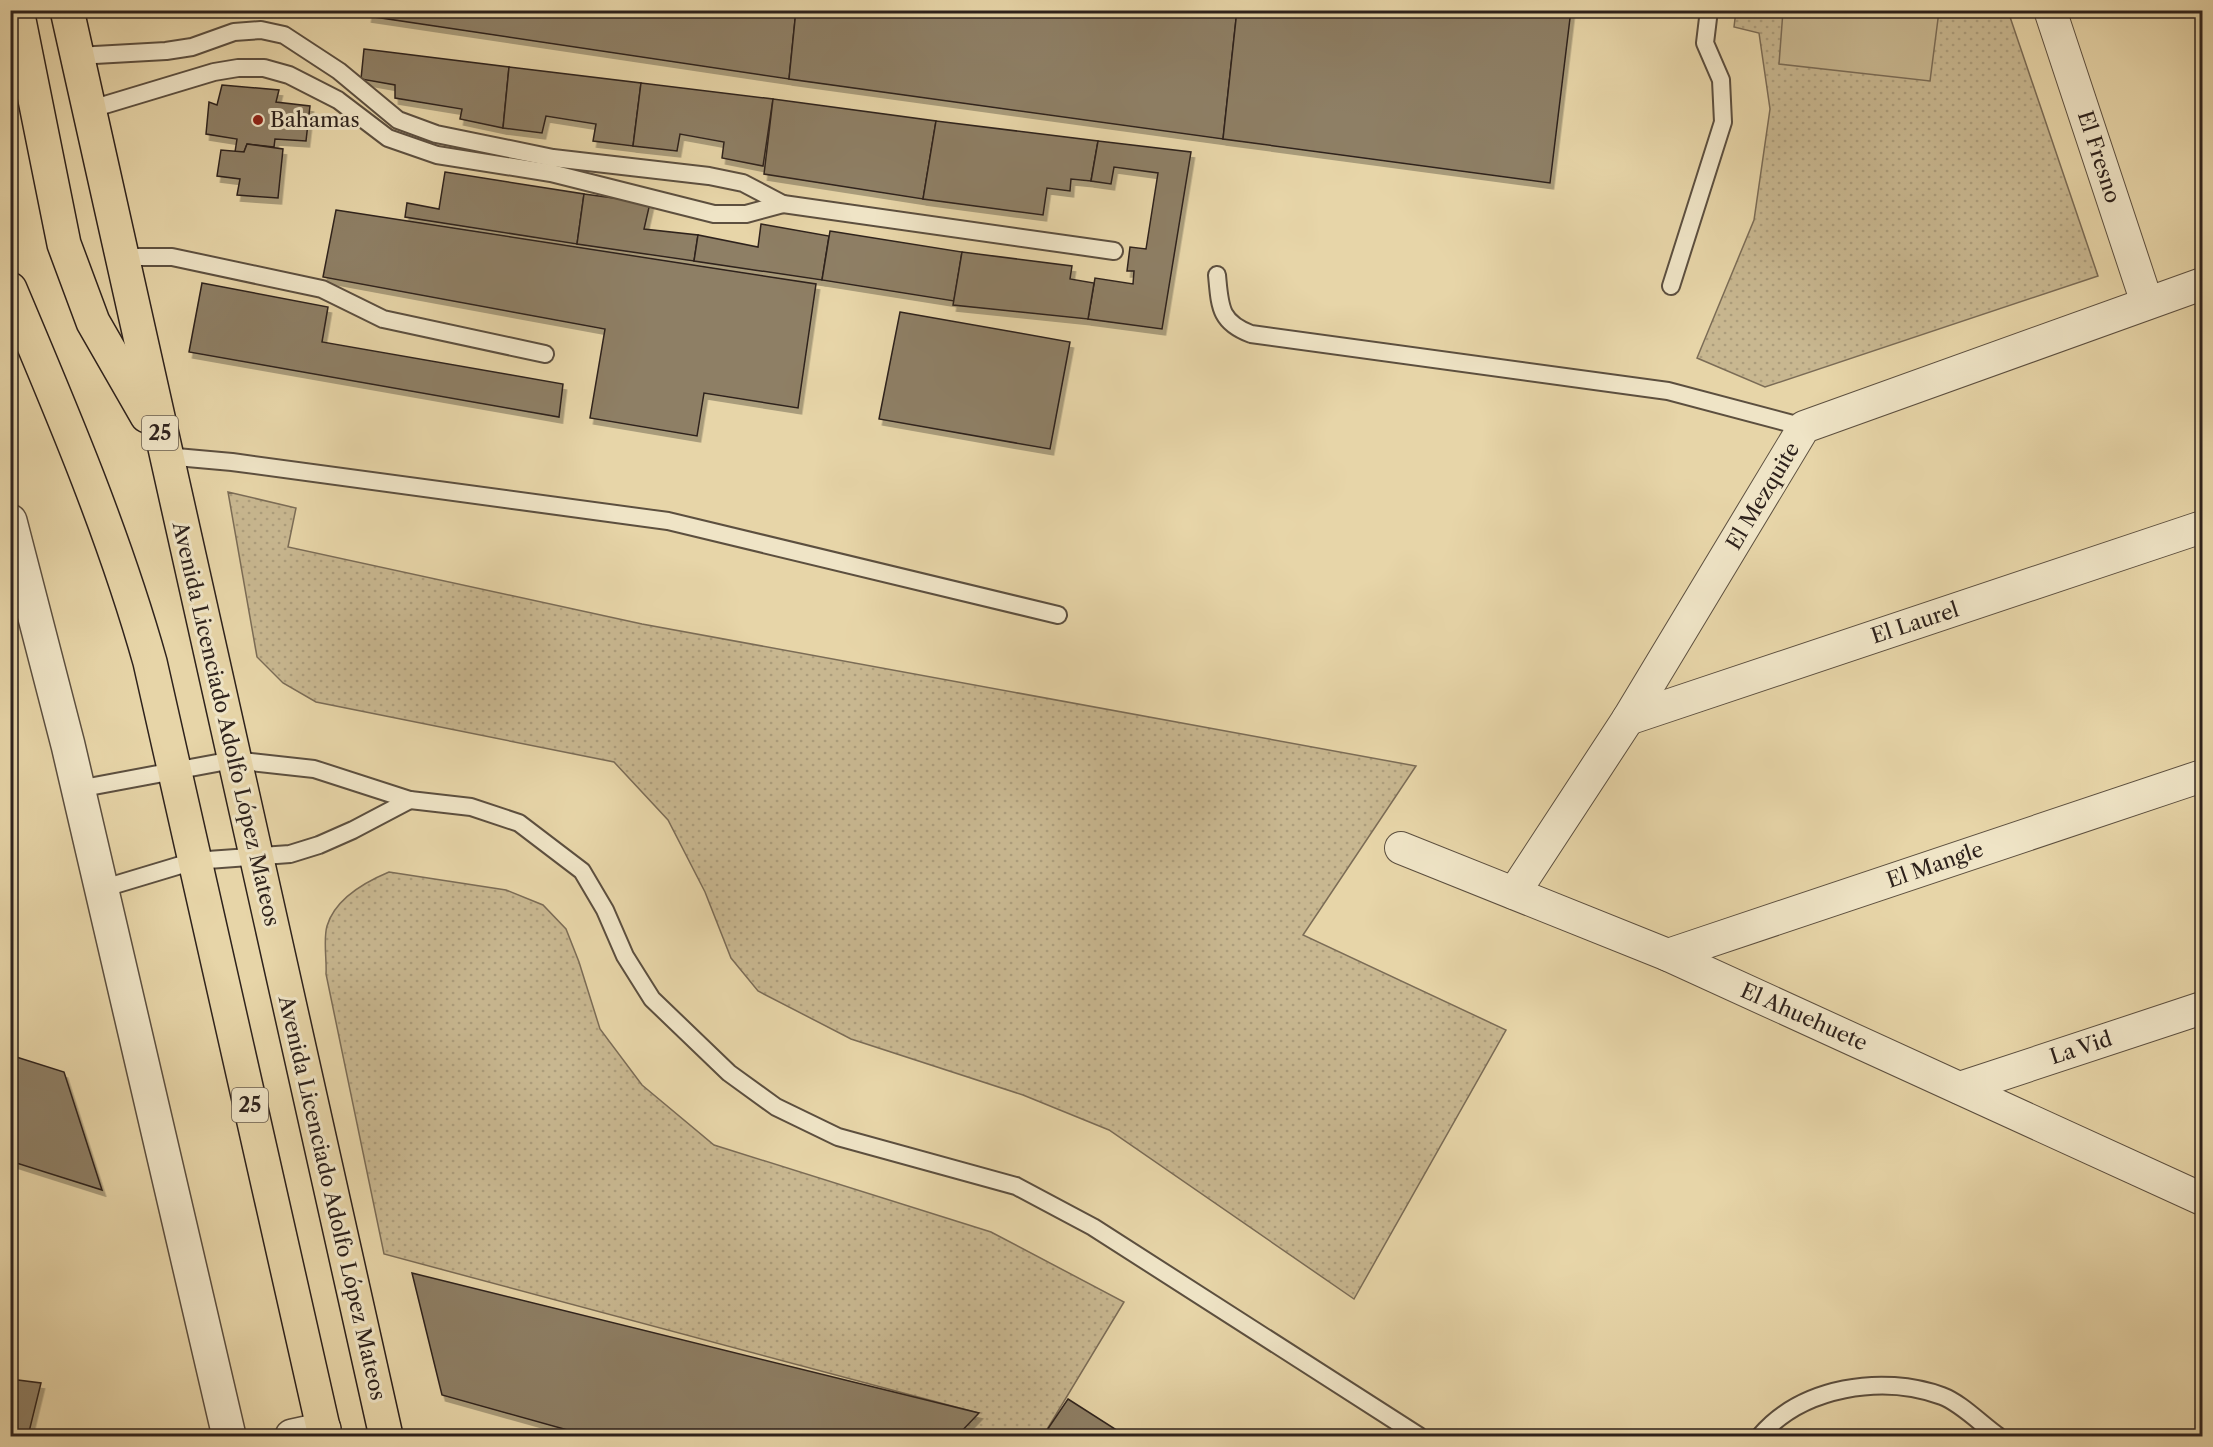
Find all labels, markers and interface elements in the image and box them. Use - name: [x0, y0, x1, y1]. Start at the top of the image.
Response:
- place label: Bahamas: [270, 107, 360, 132]
- street label: El Fresno: [2073, 108, 2126, 206]
- marker: Bahamas: [251, 113, 265, 127]
- road number: 25: [142, 416, 178, 450]
- street label: El Mezquite: [1721, 438, 1804, 554]
- street label: Avenida Licenciado Adolfo López Mateos: [167, 518, 285, 929]
- street label: El Laurel: [1868, 597, 1962, 648]
- street label: El Mangle: [1883, 836, 1986, 893]
- street label: El Ahuehuete: [1737, 977, 1871, 1056]
- street label: Avenida Licenciado Adolfo López Mateos: [273, 992, 391, 1403]
- street label: La Vid: [2047, 1026, 2115, 1069]
- road number: 25: [232, 1088, 268, 1122]

